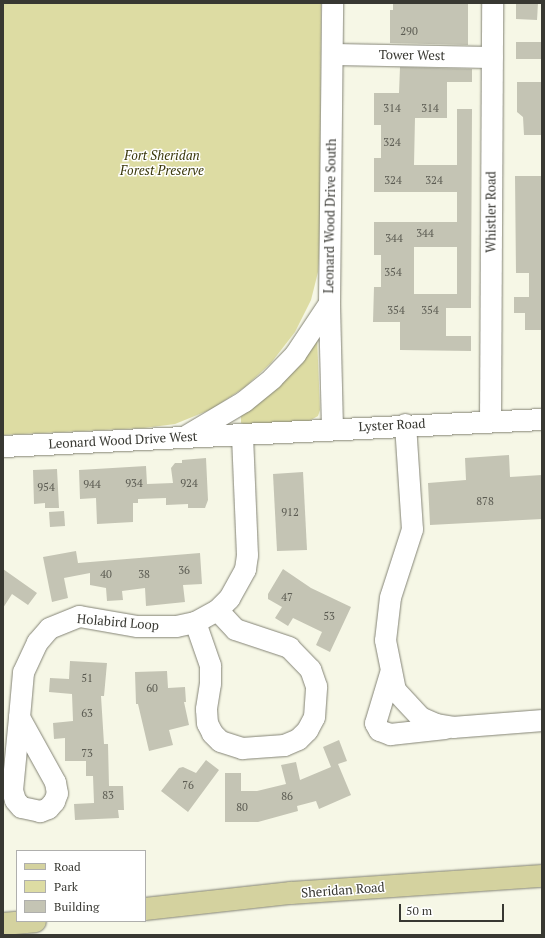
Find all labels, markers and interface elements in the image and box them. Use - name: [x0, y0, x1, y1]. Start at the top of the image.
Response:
- house number: 290: [400, 24, 418, 38]
- street label: Tower West: [379, 47, 445, 63]
- house number: 314: [383, 101, 401, 115]
- house number: 314: [421, 101, 439, 115]
- house number: 324: [383, 135, 401, 149]
- street label: Leonard Wood Drive South: [321, 138, 339, 294]
- park label: Fort Sheridan Forest Preserve: [120, 148, 204, 179]
- street label: Whistler Road: [483, 171, 499, 253]
- house number: 324: [384, 173, 402, 187]
- house number: 324: [425, 173, 443, 187]
- house number: 344: [416, 226, 434, 240]
- house number: 344: [385, 231, 403, 245]
- house number: 354: [384, 265, 402, 279]
- house number: 354: [387, 303, 405, 317]
- house number: 354: [421, 303, 439, 317]
- street label: Lyster Road: [358, 415, 426, 435]
- street label: Leonard Wood Drive West: [48, 428, 198, 452]
- house number: 934: [125, 476, 143, 490]
- house number: 924: [180, 476, 198, 490]
- house number: 944: [83, 477, 101, 491]
- house number: 954: [37, 480, 55, 494]
- house number: 878: [476, 494, 494, 508]
- house number: 912: [281, 505, 299, 519]
- house number: 36: [178, 563, 190, 577]
- house number: 40: [100, 567, 112, 581]
- house number: 38: [138, 567, 150, 581]
- house number: 47: [281, 590, 293, 604]
- house number: 53: [323, 609, 335, 623]
- street label: Holabird Loop: [76, 611, 160, 633]
- house number: 51: [81, 671, 93, 685]
- house number: 60: [146, 681, 158, 695]
- house number: 63: [81, 706, 93, 720]
- house number: 73: [81, 746, 93, 760]
- house number: 76: [182, 778, 194, 792]
- house number: 83: [102, 788, 114, 802]
- house number: 86: [281, 789, 293, 803]
- house number: 80: [236, 800, 248, 814]
- legend: [16, 850, 146, 922]
- text: Road: [54, 859, 81, 874]
- text: Park: [54, 879, 78, 894]
- street label: Sheridan Road: [301, 879, 385, 901]
- scale bar: [401, 896, 506, 922]
- text: Building: [54, 899, 99, 914]
- text: 50 m: [406, 903, 432, 918]

